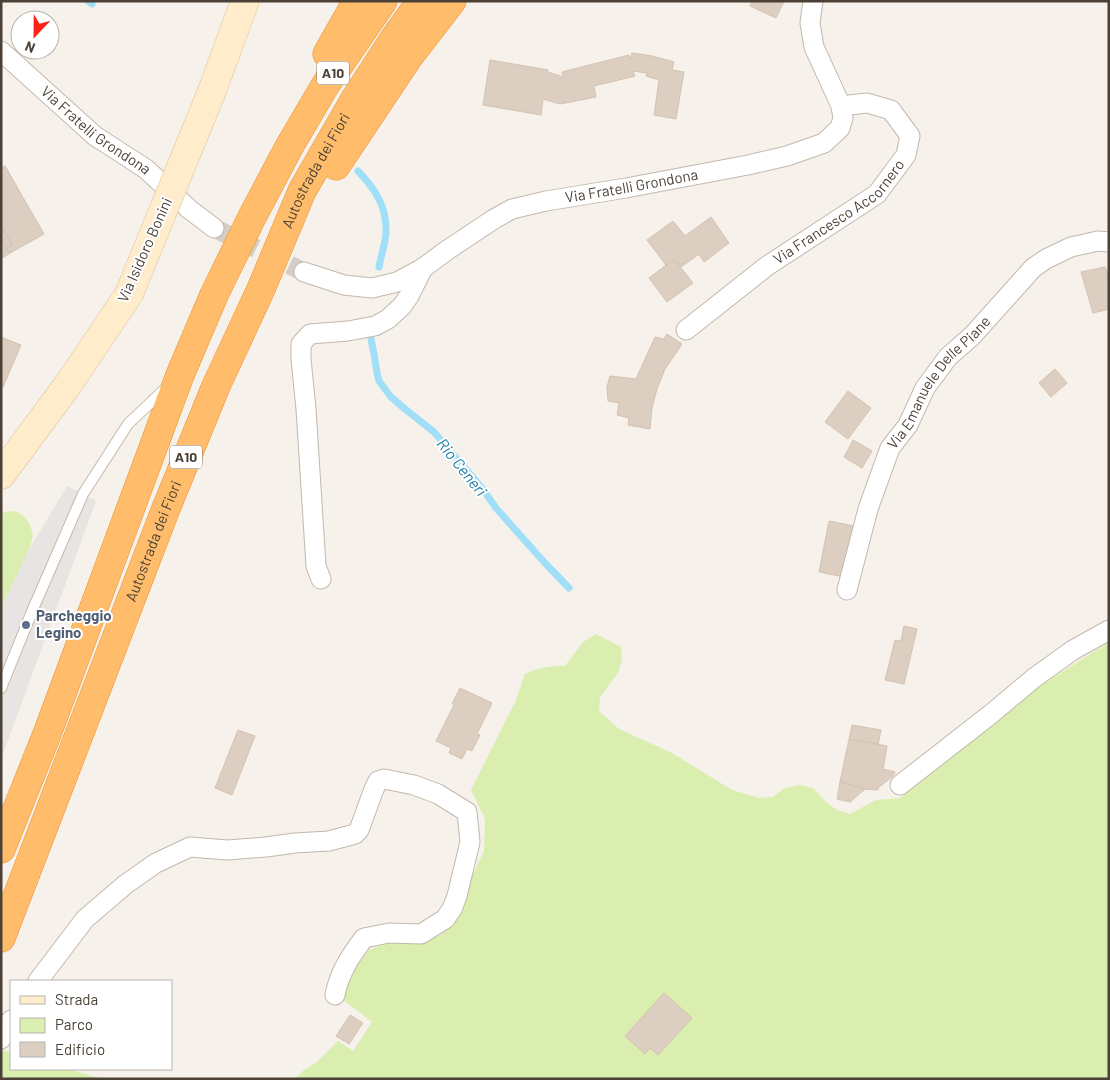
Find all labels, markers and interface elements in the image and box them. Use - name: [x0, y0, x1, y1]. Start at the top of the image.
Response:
- north arrow: [10, 10, 60, 60]
- text: N: [22, 38, 37, 57]
- road number: A10: [317, 62, 349, 84]
- street label: Via Fratelli Grondona: [38, 82, 156, 177]
- street label: Autostrada dei Fiori: [277, 109, 353, 231]
- street label: Via Francesco Accornero: [770, 156, 908, 267]
- street label: Via Fratelli Grondona: [564, 165, 699, 206]
- street label: Via Isidoro Bonini: [113, 195, 175, 305]
- street label: Via Emanuele Delle Piane: [883, 312, 994, 452]
- water label: Rio Ceneri: [433, 434, 491, 499]
- road number: A10: [170, 446, 202, 468]
- street label: Autostrada dei Fiori: [121, 478, 184, 604]
- place label: Parcheggio Legino: [36, 606, 112, 641]
- marker: Parcheggio Legino: [20, 619, 32, 631]
- legend: [10, 980, 172, 1070]
- text: Strada: [55, 990, 98, 1008]
- text: Parco: [55, 1015, 93, 1033]
- text: Edificio: [55, 1040, 105, 1058]

